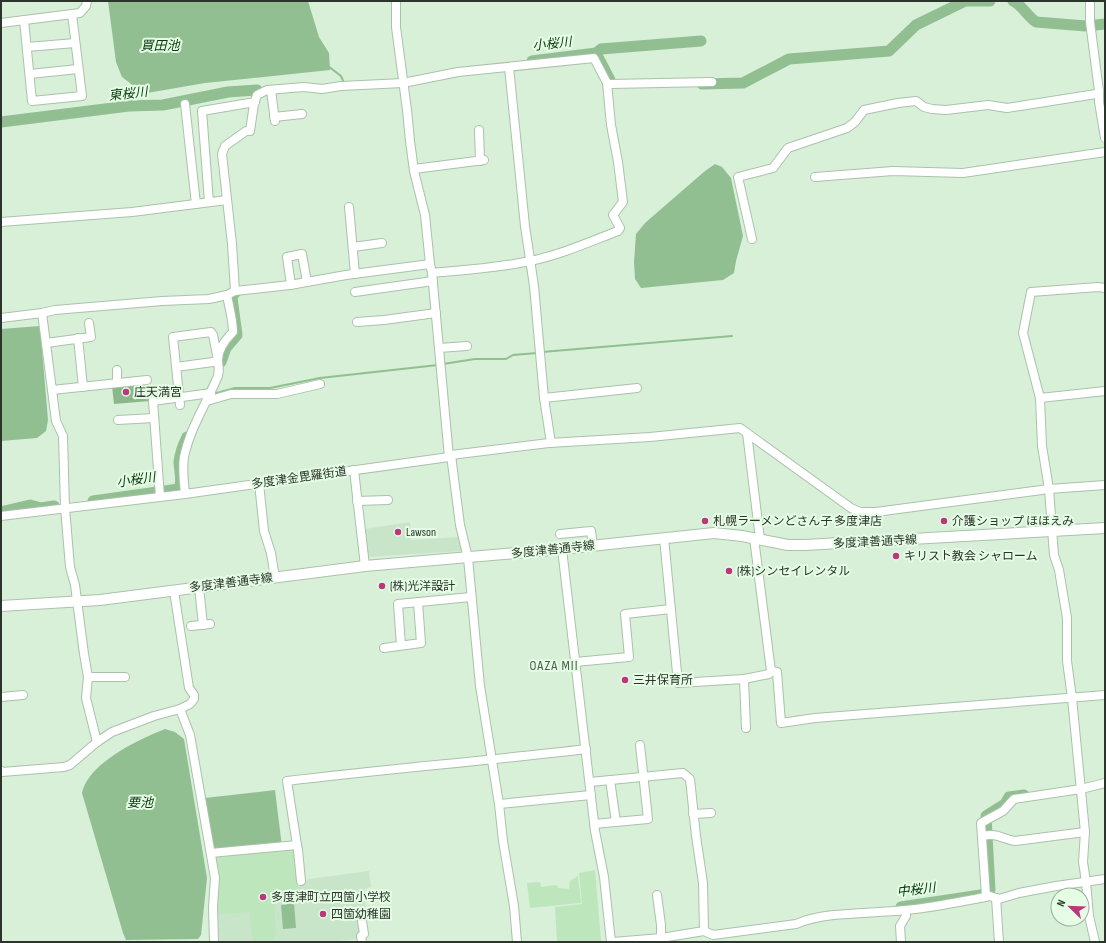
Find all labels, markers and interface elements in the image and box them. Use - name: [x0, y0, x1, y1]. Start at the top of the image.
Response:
- water label: 小桜川: [532, 34, 574, 54]
- water label: 買田池: [140, 38, 181, 54]
- water label: 東桜川: [108, 84, 150, 104]
- place label: 庄天満宮: [134, 385, 182, 400]
- marker: 庄天満宮: [121, 387, 131, 397]
- street label: 多度津金毘羅街道: [250, 464, 348, 492]
- water label: 小桜川: [116, 469, 158, 491]
- place label: 札幌ラーメンどさん子 多度津店: [713, 514, 882, 529]
- place label: 介護ショップ ほほえみ: [952, 514, 1074, 529]
- marker: 札幌ラーメンどさん子 多度津店: [700, 516, 710, 526]
- marker: 介護ショップ ほほえみ: [939, 516, 949, 526]
- place label: Lawson: [406, 525, 436, 540]
- marker: Lawson: [393, 527, 403, 537]
- street label: 多度津善通寺線: [833, 532, 917, 552]
- street label: 多度津善通寺線: [510, 538, 596, 562]
- place label: キリスト教会 シャローム: [904, 549, 1038, 564]
- marker: キリスト教会 シャローム: [891, 551, 901, 561]
- place label: (株)シンセイレンタル: [737, 564, 850, 579]
- marker: (株)シンセイレンタル: [724, 566, 734, 576]
- street label: 多度津善通寺線: [188, 570, 274, 596]
- place label: (株)光洋設計: [390, 579, 455, 594]
- marker: (株)光洋設計: [377, 581, 387, 591]
- district label: OAZA MII: [529, 657, 579, 674]
- place label: 三井保育所: [633, 673, 693, 688]
- marker: 三井保育所: [620, 675, 630, 685]
- water label: 要池: [127, 795, 155, 811]
- water label: 中桜川: [896, 879, 938, 900]
- north arrow: [1050, 887, 1090, 927]
- place label: 多度津町立四箇小学校: [271, 890, 391, 905]
- marker: 多度津町立四箇小学校: [258, 892, 268, 902]
- text: N: [1054, 898, 1068, 909]
- place label: 四箇幼稚園: [331, 907, 391, 922]
- marker: 四箇幼稚園: [318, 909, 328, 919]

